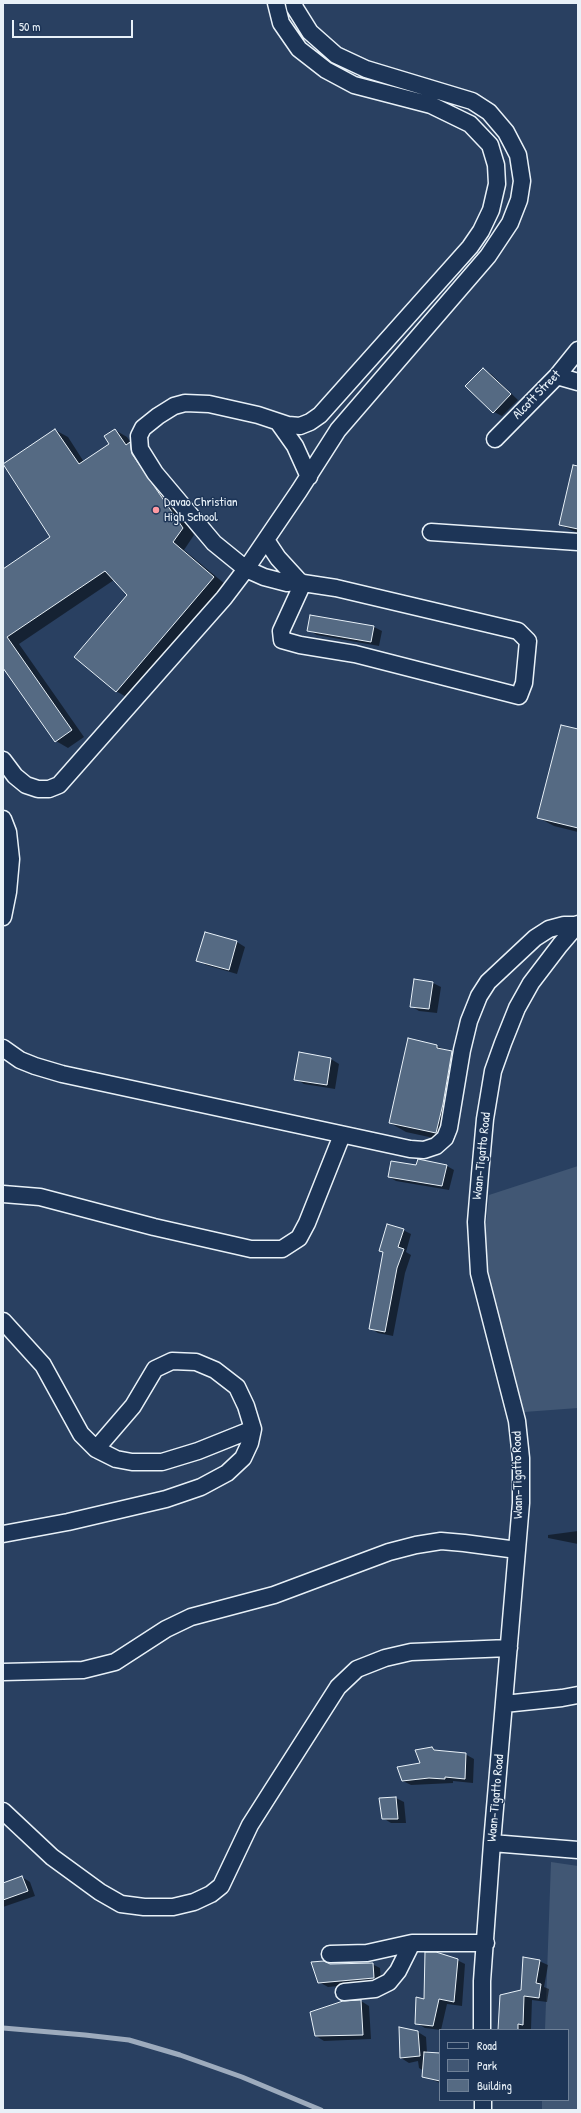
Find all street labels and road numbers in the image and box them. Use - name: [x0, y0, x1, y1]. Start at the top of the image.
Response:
- street label: Alcott Street: [510, 367, 564, 423]
- street label: Waan-Tigatto Road: [470, 1112, 494, 1200]
- street label: Waan-Tigatto Road: [509, 1431, 527, 1519]
- street label: Waan-Tigatto Road: [484, 1754, 508, 1842]

